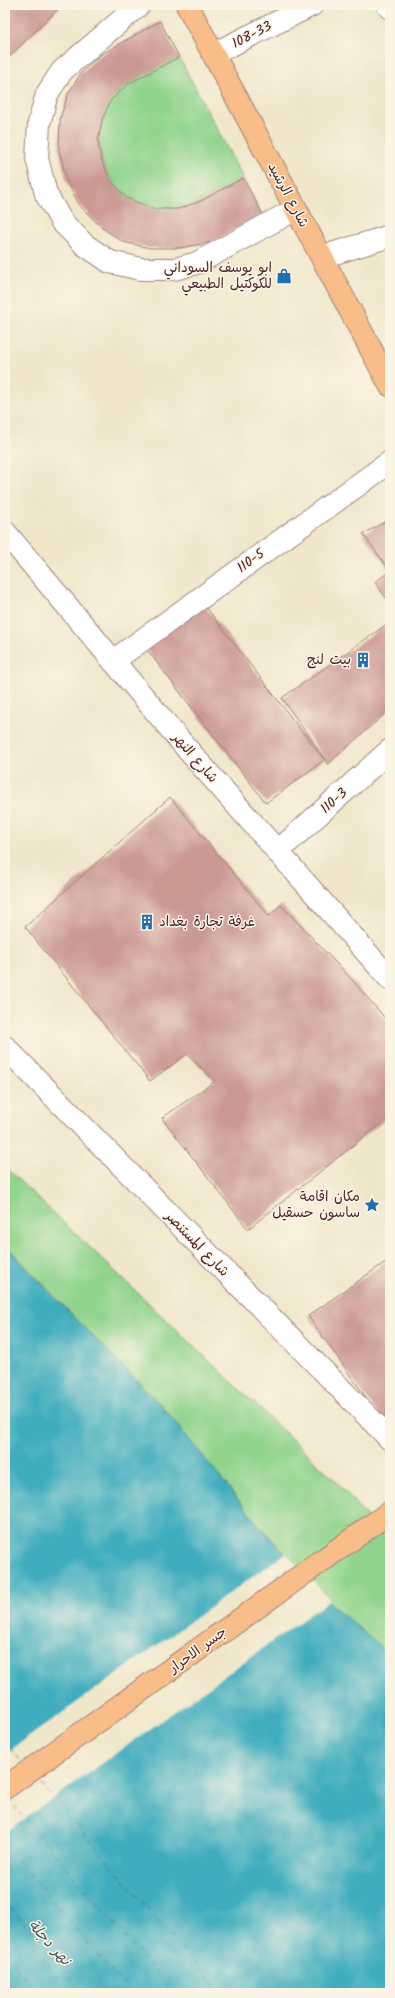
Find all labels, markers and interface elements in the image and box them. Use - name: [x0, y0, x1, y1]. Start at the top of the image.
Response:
- street label: 108-33: [228, 16, 276, 54]
- street label: شارع الرشيد: [262, 158, 314, 232]
- place label: ابو يوسف السوداني للكوكتيل الطبيعي: [164, 257, 272, 296]
- shop icon: ابو يوسف السوداني للكوكتيل الطبيعي: [275, 267, 293, 285]
- street label: 110-5: [233, 542, 271, 579]
- place label: بيت لنج: [307, 649, 351, 671]
- building icon: بيت لنج: [354, 651, 372, 669]
- street label: شارع النهر: [166, 727, 223, 788]
- street label: 110-3: [315, 783, 353, 819]
- place label: غرفة تجارة بغداد: [159, 911, 255, 933]
- building icon: غرفة تجارة بغداد: [138, 913, 156, 931]
- place label: مكان اقامة ساسون حسقيل: [272, 1186, 360, 1224]
- place icon: مكان اقامة ساسون حسقيل: [363, 1196, 381, 1214]
- street label: شارع المستنصر: [159, 1205, 234, 1282]
- street label: جسر الاحرار: [163, 1621, 232, 1679]
- water label: نهر دجلة: [22, 1915, 77, 1973]

